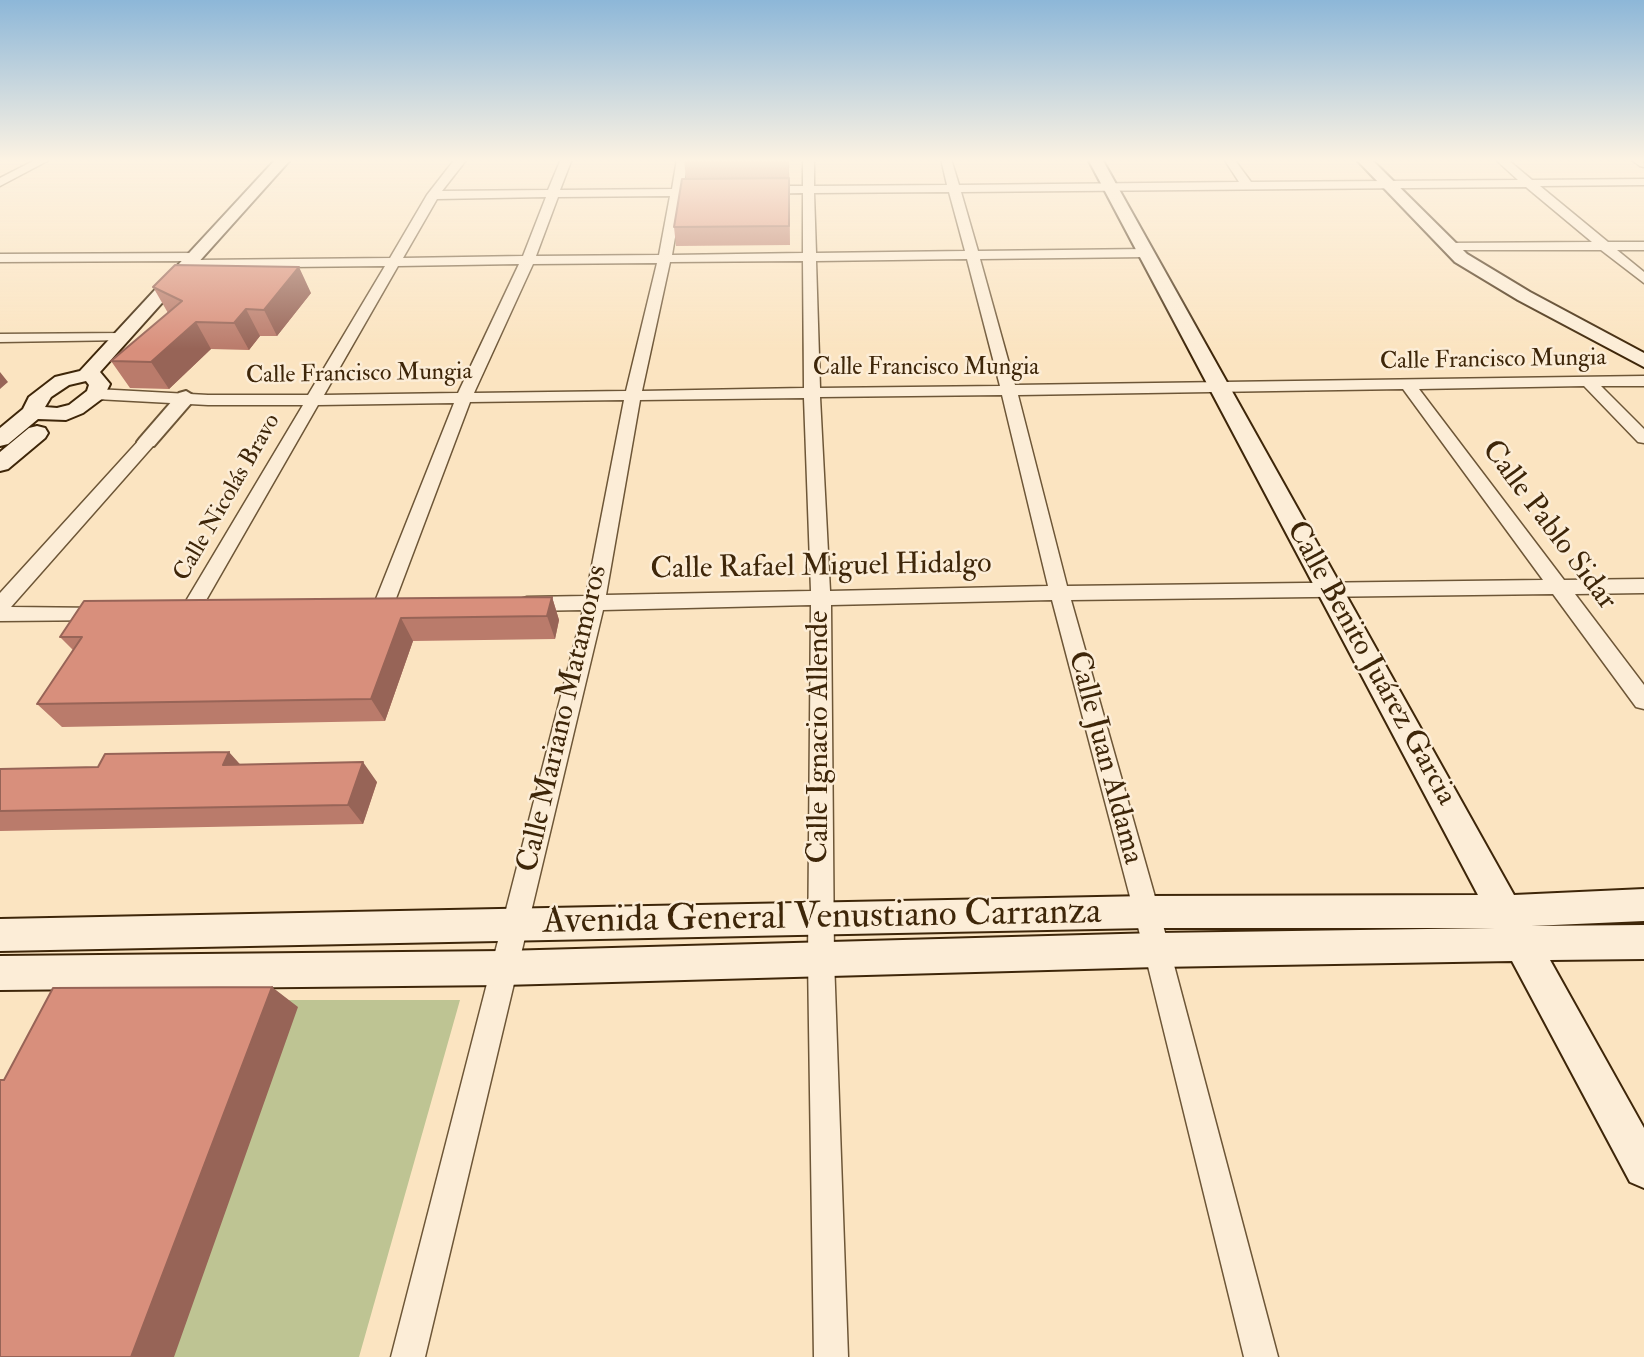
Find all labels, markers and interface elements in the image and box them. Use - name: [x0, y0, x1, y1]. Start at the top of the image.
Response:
- street label: Calle Francisco Mungia: [1380, 345, 1606, 377]
- street label: Calle Francisco Mungia: [813, 355, 1039, 383]
- street label: Calle Francisco Mungia: [246, 359, 472, 391]
- street label: Calle Nicolás Bravo: [168, 409, 288, 587]
- street label: Calle Pablo Sidar: [1473, 434, 1623, 618]
- street label: Calle Benito Juárez Garcia: [1277, 516, 1463, 812]
- street label: Calle Rafael Miguel Hidalgo: [650, 547, 992, 589]
- street label: Calle Mariano Matamoros: [511, 562, 617, 876]
- street label: Calle Ignacio Allende: [803, 610, 839, 864]
- street label: Calle Juan Aldama: [1058, 648, 1150, 868]
- street label: Avenida General Venustiano Carranza: [542, 892, 1102, 946]

